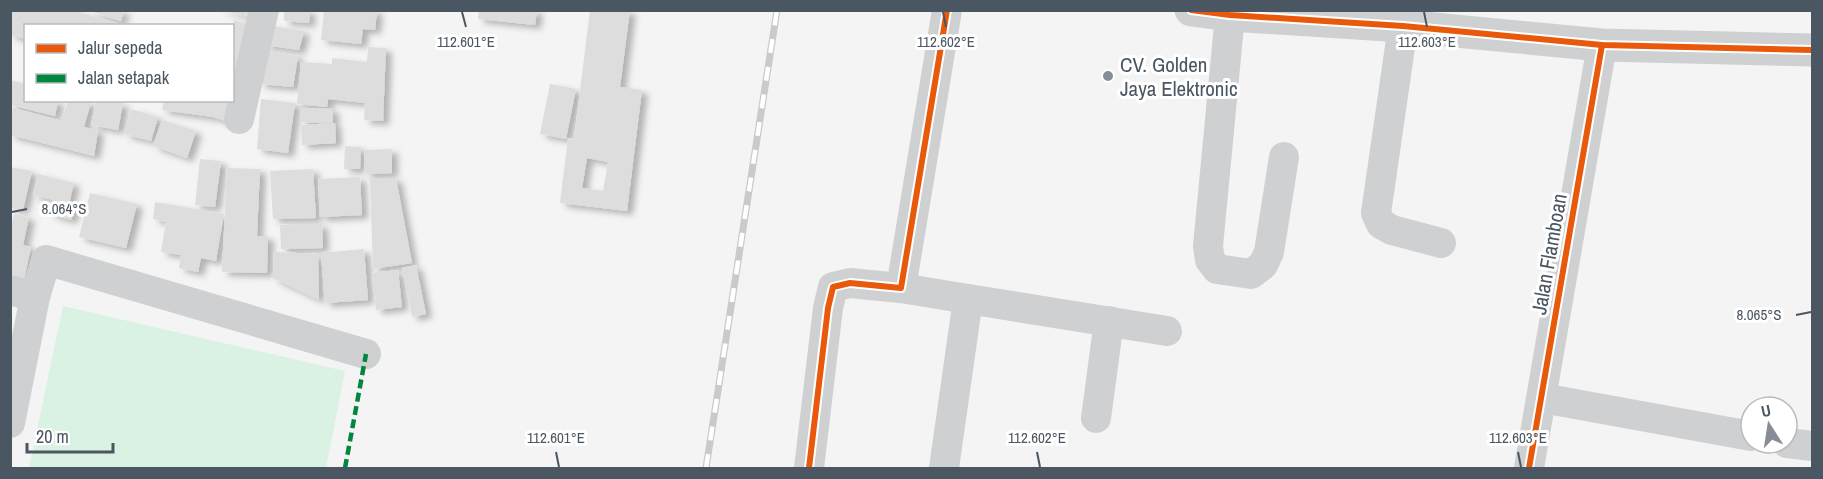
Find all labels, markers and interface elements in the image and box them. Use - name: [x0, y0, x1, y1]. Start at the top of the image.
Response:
- legend: [24, 24, 234, 102]
- text: 112.601°E: [437, 31, 495, 52]
- text: 112.602°E: [917, 31, 975, 52]
- text: 112.603°E: [1398, 31, 1456, 52]
- text: Jalur sepeda: [78, 35, 163, 60]
- place label: CV. Golden Jaya Elektronic: [1120, 50, 1238, 103]
- text: Jalan setapak: [78, 65, 170, 90]
- marker: CV. Golden Jaya Elektronic: [1101, 69, 1115, 83]
- street label: Jalan Flamboan: [1524, 191, 1574, 317]
- text: 8.064°S: [42, 198, 87, 219]
- text: 8.065°S: [1737, 304, 1782, 325]
- north arrow: [1739, 395, 1799, 455]
- text: U: [1759, 399, 1773, 422]
- scale bar: [27, 416, 112, 454]
- text: 20 m: [36, 424, 69, 449]
- text: 112.601°E: [527, 427, 585, 448]
- text: 112.602°E: [1008, 427, 1066, 448]
- text: 112.603°E: [1489, 427, 1547, 448]

